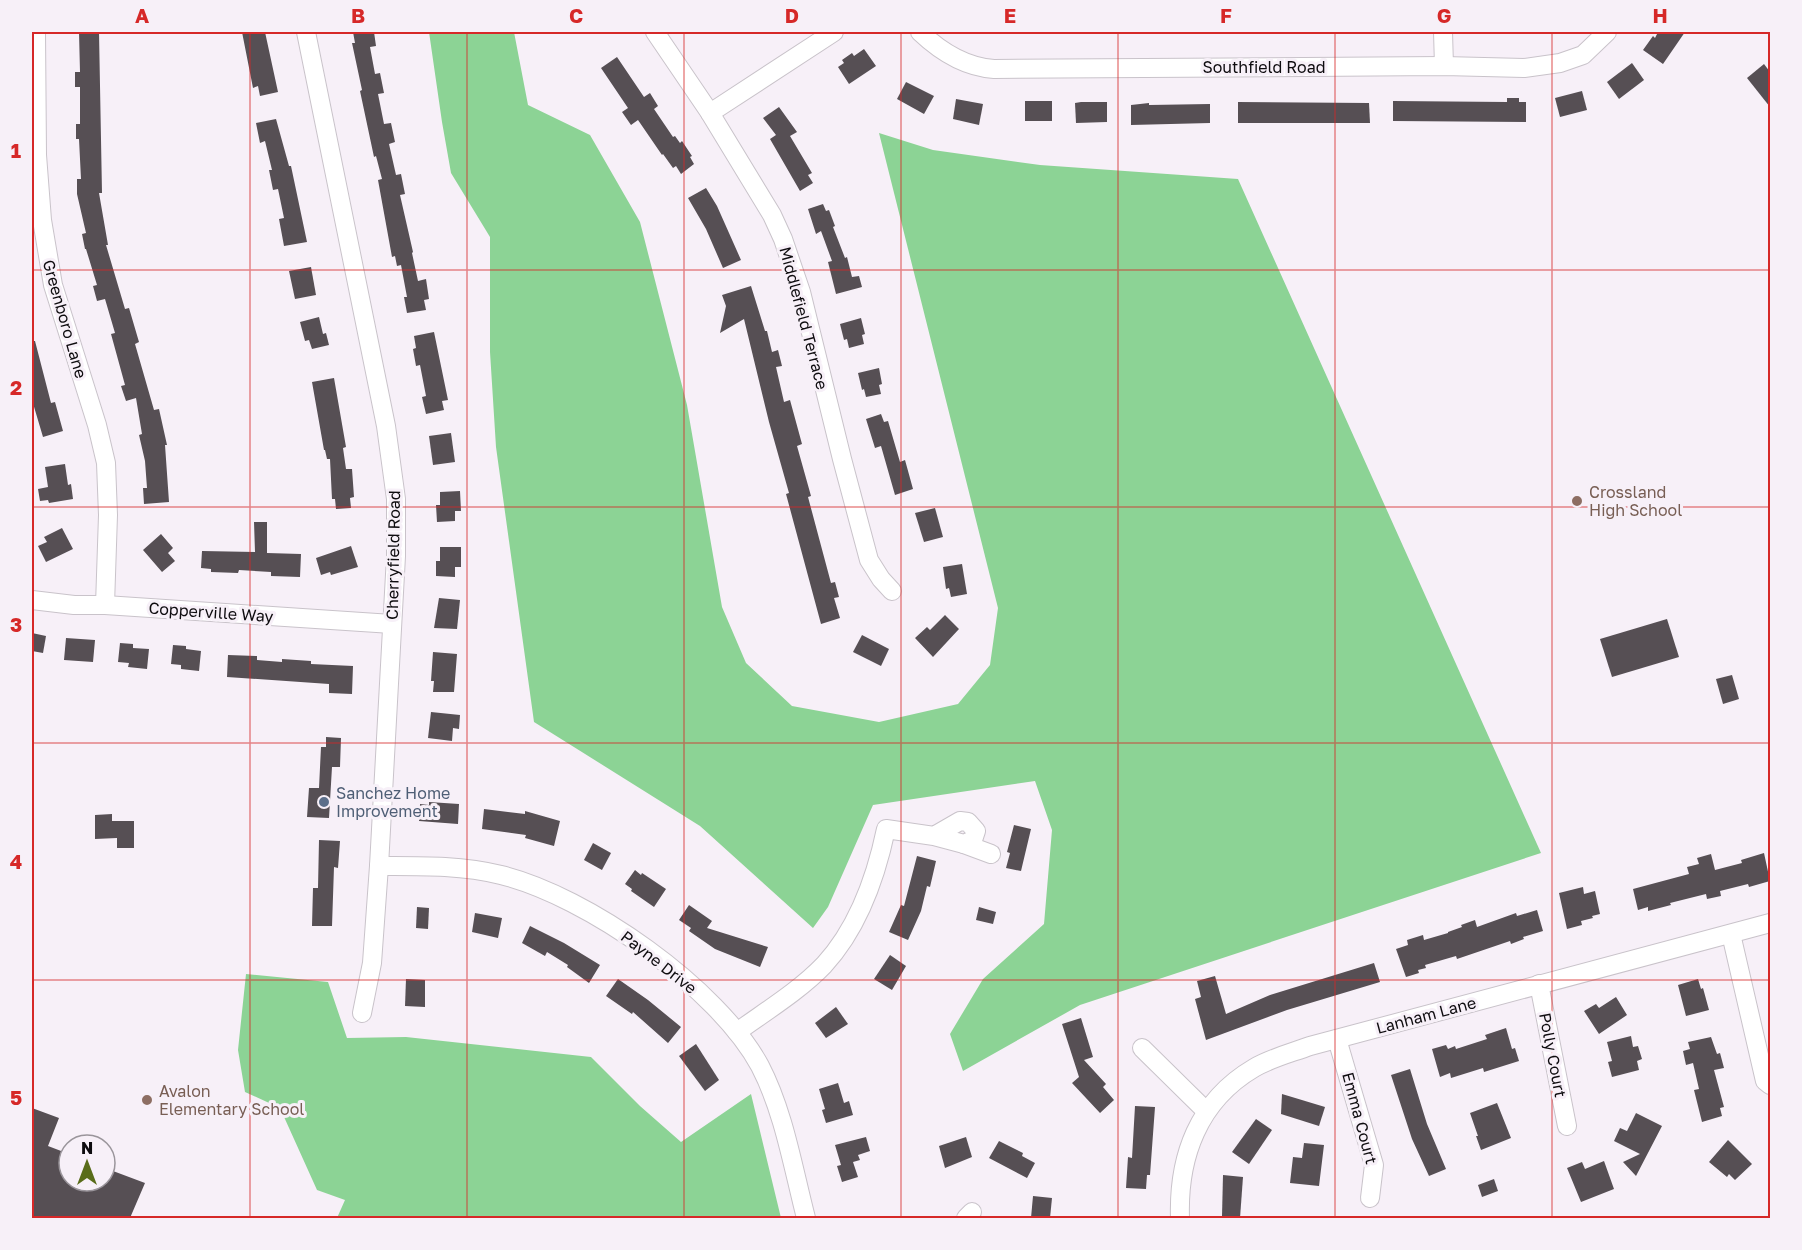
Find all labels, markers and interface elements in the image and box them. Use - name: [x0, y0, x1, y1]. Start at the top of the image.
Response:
- text: A: [135, 3, 149, 27]
- text: B: [351, 3, 365, 27]
- text: C: [569, 3, 583, 27]
- text: D: [785, 3, 799, 27]
- text: E: [1004, 3, 1016, 27]
- text: F: [1220, 3, 1232, 27]
- text: G: [1437, 3, 1451, 27]
- text: H: [1652, 3, 1668, 27]
- street label: Southfield Road: [1202, 57, 1326, 77]
- text: 1: [11, 138, 21, 162]
- street label: Middlefield Terrace: [775, 244, 833, 392]
- street label: Greenboro Lane: [39, 257, 91, 381]
- text: 2: [10, 375, 22, 399]
- place label: Crossland High School: [1589, 482, 1682, 520]
- street label: Cherryfield Road: [382, 490, 404, 620]
- marker: Crossland High School: [1570, 494, 1584, 508]
- street label: Copperville Way: [148, 598, 274, 626]
- text: 3: [10, 612, 22, 636]
- place label: Sanchez Home Improvement: [336, 783, 450, 821]
- marker: Sanchez Home Improvement: [317, 795, 331, 809]
- text: 4: [10, 849, 22, 873]
- street label: Payne Drive: [617, 926, 701, 998]
- street label: Lanham Lane: [1374, 992, 1478, 1038]
- street label: Polly Court: [1535, 1011, 1571, 1099]
- street label: Emma Court: [1338, 1070, 1382, 1166]
- place label: Avalon Elementary School: [159, 1081, 304, 1119]
- text: 5: [10, 1085, 22, 1109]
- marker: Avalon Elementary School: [140, 1093, 154, 1107]
- north arrow: [57, 1133, 117, 1193]
- text: N: [81, 1138, 93, 1158]

